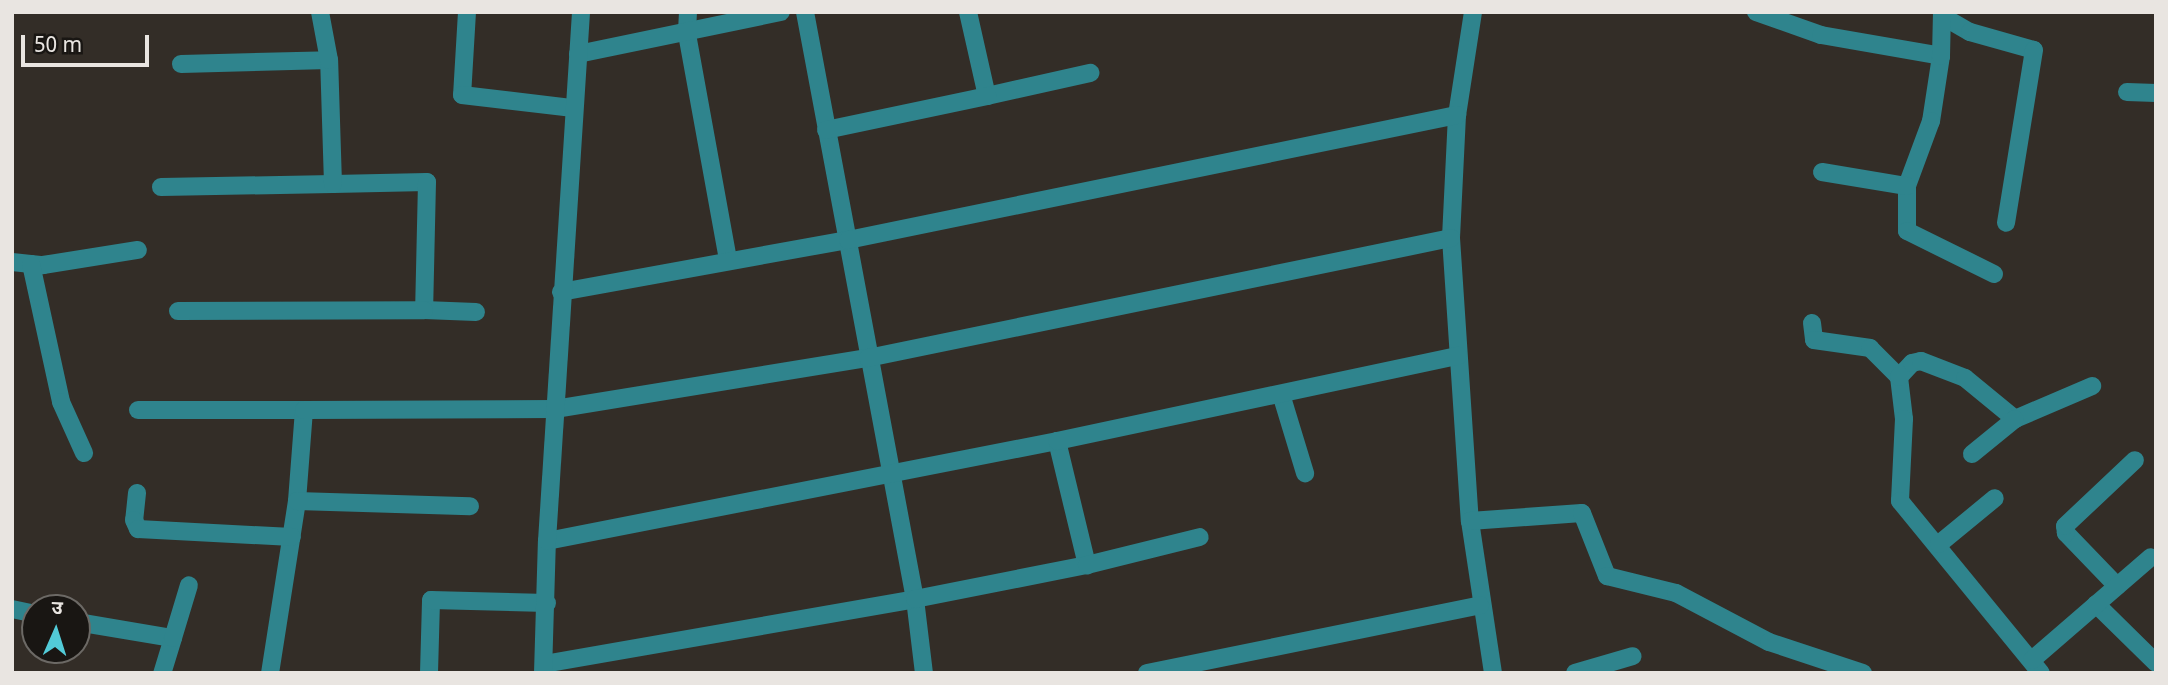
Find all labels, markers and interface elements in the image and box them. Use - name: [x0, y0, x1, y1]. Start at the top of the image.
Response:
- scale bar: [24, 21, 152, 65]
- text: 50 m: [34, 33, 82, 61]
- north arrow: [21, 594, 91, 664]
- text: उ: [51, 597, 63, 622]

